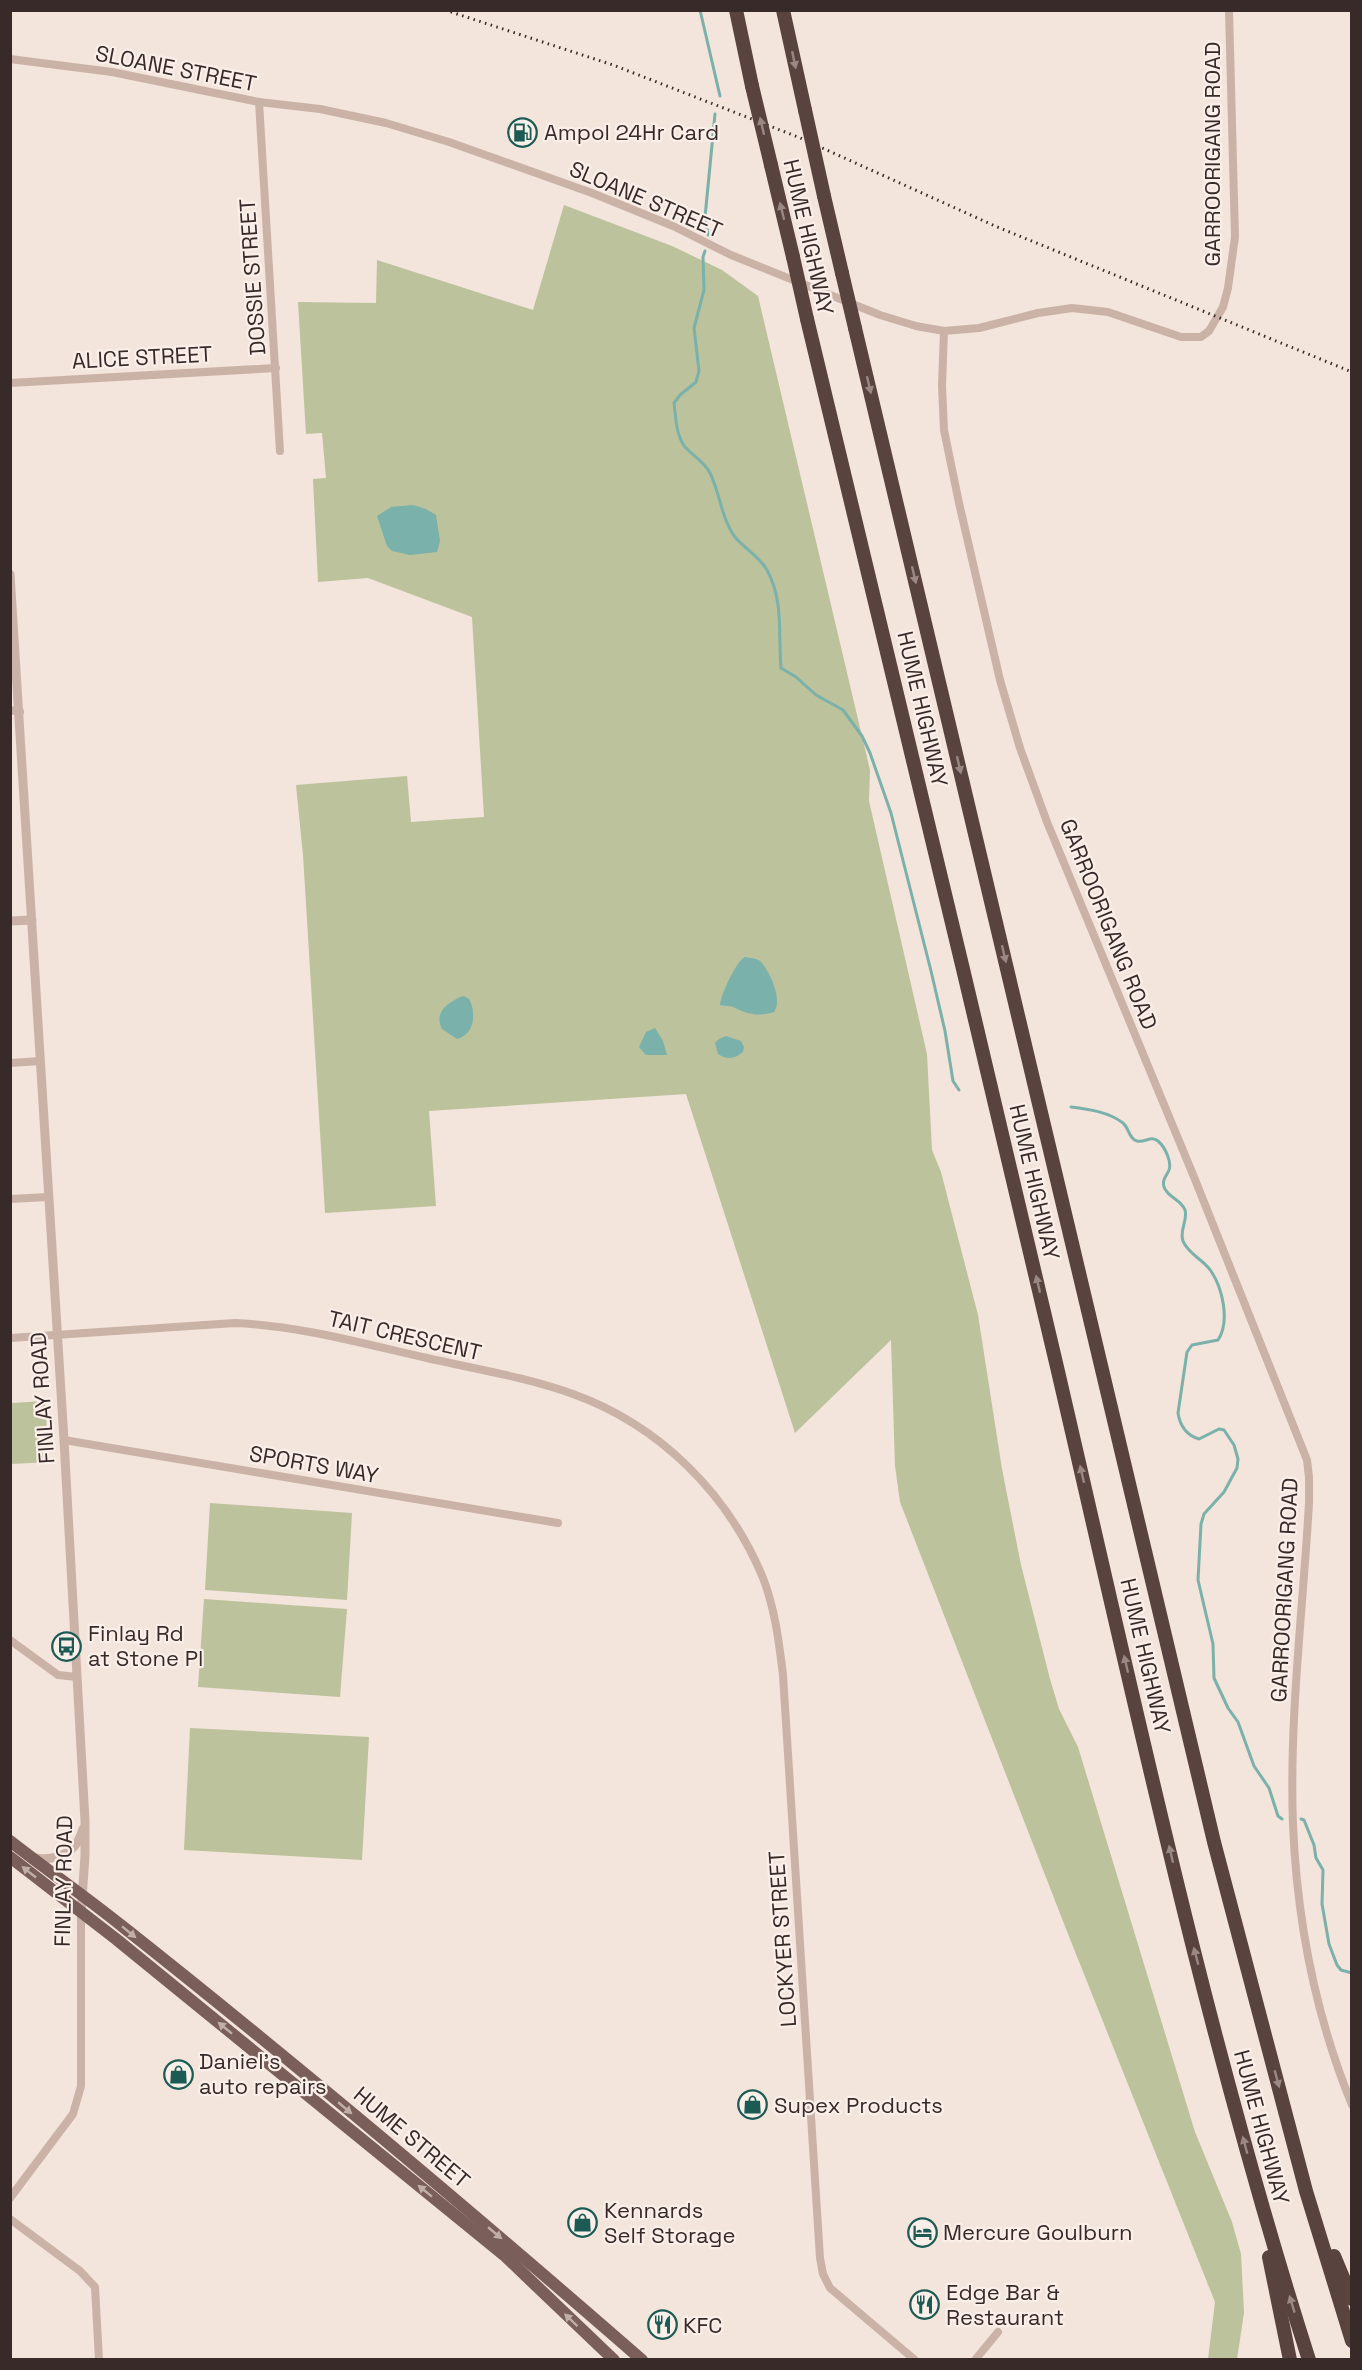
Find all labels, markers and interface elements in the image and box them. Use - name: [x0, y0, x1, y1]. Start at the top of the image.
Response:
- street label: SLOANE STREET: [93, 39, 259, 97]
- street label: GARROORIGANG ROAD: [1198, 42, 1226, 266]
- one-way arrow: [789, 51, 799, 70]
- fuel station icon: Ampol 24Hr Card: [507, 116, 539, 148]
- one-way arrow: [756, 116, 766, 135]
- place label: Ampol 24Hr Card: [544, 118, 719, 146]
- street label: SLOANE STREET: [565, 154, 727, 244]
- street label: HUME HIGHWAY: [777, 156, 841, 318]
- street label: DOSSIE STREET: [233, 198, 271, 356]
- one-way arrow: [776, 202, 786, 220]
- street label: ALICE STREET: [71, 339, 213, 375]
- one-way arrow: [864, 376, 874, 394]
- one-way arrow: [910, 566, 919, 585]
- street label: HUME HIGHWAY: [891, 628, 955, 790]
- one-way arrow: [955, 755, 964, 774]
- street label: GARROORIGANG ROAD: [1054, 815, 1164, 1033]
- one-way arrow: [1000, 945, 1009, 964]
- street label: HUME HIGHWAY: [1003, 1101, 1067, 1263]
- one-way arrow: [1033, 1275, 1043, 1293]
- street label: TAIT CRESCENT: [326, 1304, 484, 1366]
- street label: FINLAY ROAD: [23, 1331, 61, 1465]
- street label: SPORTS WAY: [247, 1439, 381, 1489]
- one-way arrow: [1077, 1465, 1087, 1483]
- street label: GARROORIGANG ROAD: [1264, 1477, 1304, 1703]
- street label: HUME HIGHWAY: [1114, 1575, 1178, 1737]
- place label: Finlay Rd at Stone Pl: [88, 1619, 203, 1672]
- bus stop icon: Finlay Rd at Stone Pl: [51, 1630, 83, 1662]
- one-way arrow: [1121, 1655, 1131, 1673]
- street label: FINLAY ROAD: [48, 1815, 78, 1947]
- one-way arrow: [1166, 1844, 1175, 1863]
- street label: LOCKYER STREET: [762, 1850, 802, 2028]
- one-way arrow: [21, 1865, 37, 1878]
- one-way arrow: [121, 1925, 137, 1938]
- one-way arrow: [1191, 1947, 1200, 1965]
- one-way arrow: [218, 2022, 233, 2034]
- street label: HUME HIGHWAY: [1228, 2046, 1296, 2208]
- place label: Daniel’s auto repairs: [199, 2047, 327, 2100]
- shop icon: Daniel’s auto repairs: [162, 2058, 194, 2090]
- one-way arrow: [1272, 2070, 1282, 2088]
- street label: HUME STREET: [348, 2080, 476, 2194]
- shop icon: Supex Products: [737, 2089, 769, 2121]
- place label: Supex Products: [774, 2091, 943, 2119]
- one-way arrow: [337, 2102, 353, 2115]
- one-way arrow: [1240, 2136, 1249, 2154]
- one-way arrow: [417, 2184, 433, 2197]
- place label: Kennards Self Storage: [604, 2196, 736, 2249]
- shop icon: Kennards Self Storage: [567, 2207, 599, 2239]
- hotel icon: Mercure Goulburn: [906, 2216, 938, 2248]
- place label: Mercure Goulburn: [943, 2218, 1133, 2246]
- one-way arrow: [487, 2226, 503, 2239]
- place label: Edge Bar & Restaurant: [946, 2278, 1064, 2331]
- restaurant icon: Edge Bar & Restaurant: [909, 2289, 941, 2321]
- one-way arrow: [1286, 2295, 1296, 2313]
- restaurant icon: KFC: [646, 2309, 678, 2341]
- place label: KFC: [683, 2311, 722, 2339]
- one-way arrow: [565, 2313, 579, 2327]

